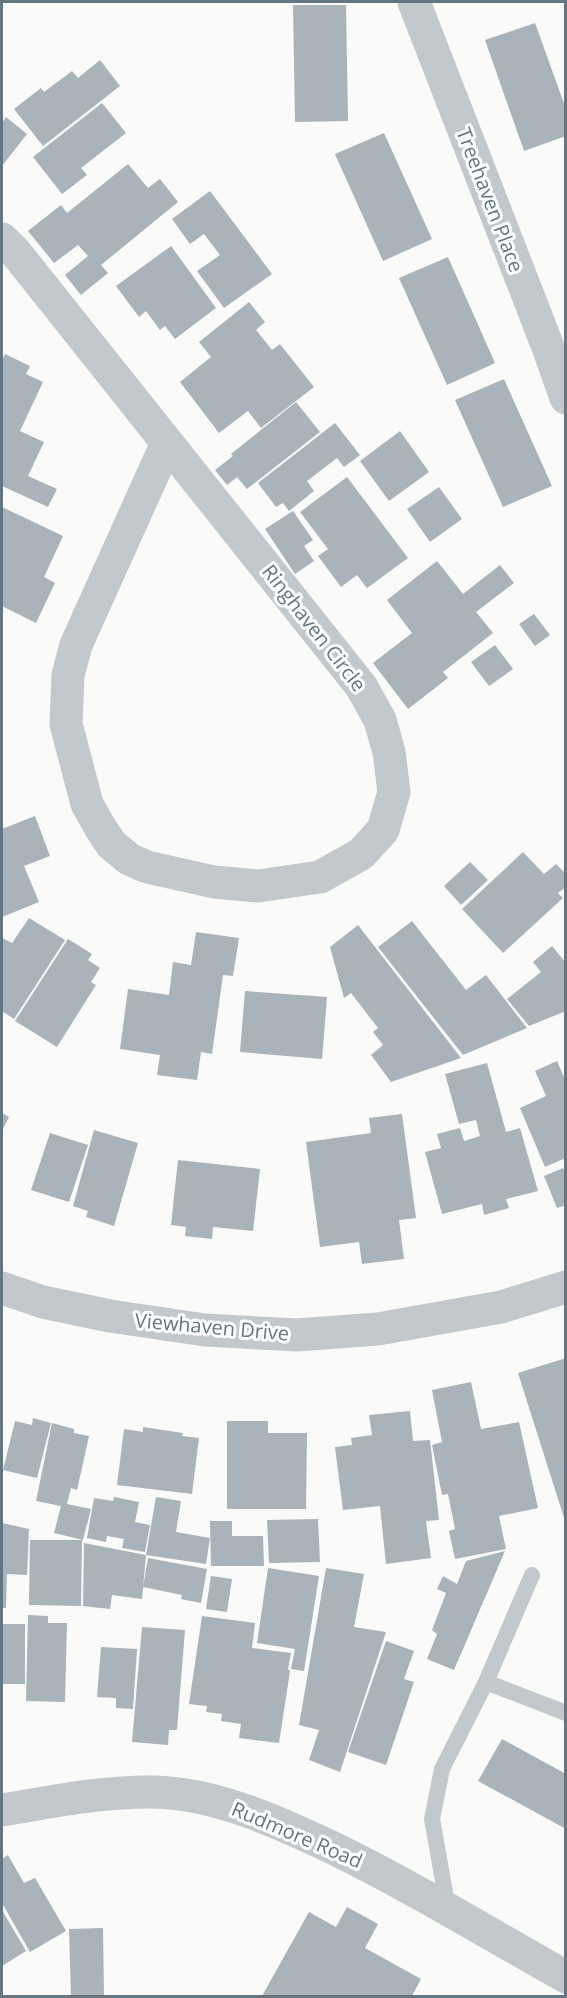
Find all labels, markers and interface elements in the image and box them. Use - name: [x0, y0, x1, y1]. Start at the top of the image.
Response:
- street label: Treehaven Place: [450, 124, 530, 276]
- street label: Ringhaven Circle: [256, 559, 373, 697]
- street label: Viewhaven Drive: [134, 1306, 290, 1347]
- street label: Rudmore Road: [228, 1795, 367, 1874]

